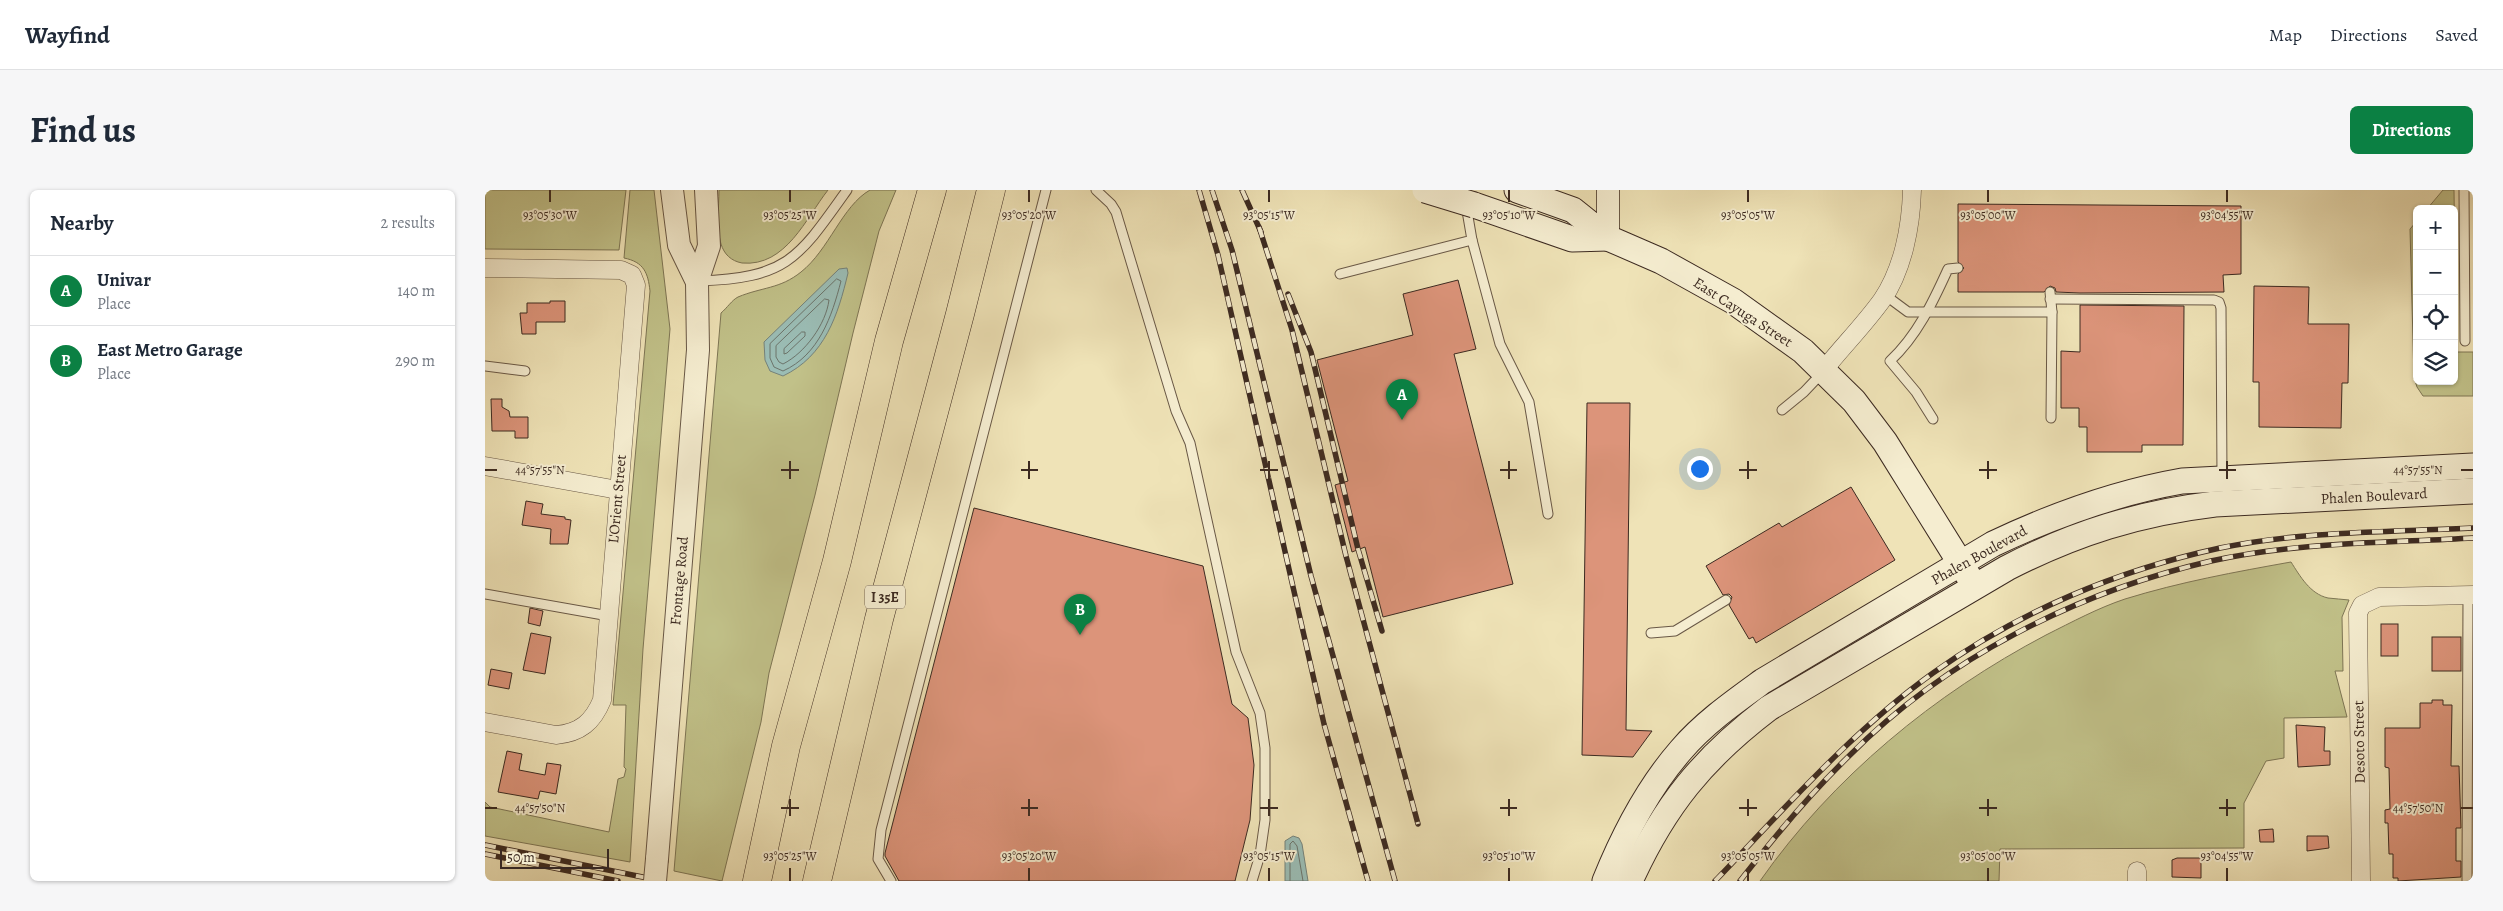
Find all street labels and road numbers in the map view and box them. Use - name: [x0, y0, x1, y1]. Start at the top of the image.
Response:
- street label: East Cayuga Street: [1690, 272, 1797, 352]
- street label: L'Orient Street: [603, 454, 631, 544]
- street label: Phalen Boulevard: [2320, 483, 2429, 509]
- street label: Phalen Boulevard: [1927, 520, 2031, 590]
- street label: Frontage Road: [665, 535, 693, 626]
- road number: I 35E: [865, 586, 905, 608]
- street label: Desoto Street: [2348, 700, 2370, 784]

